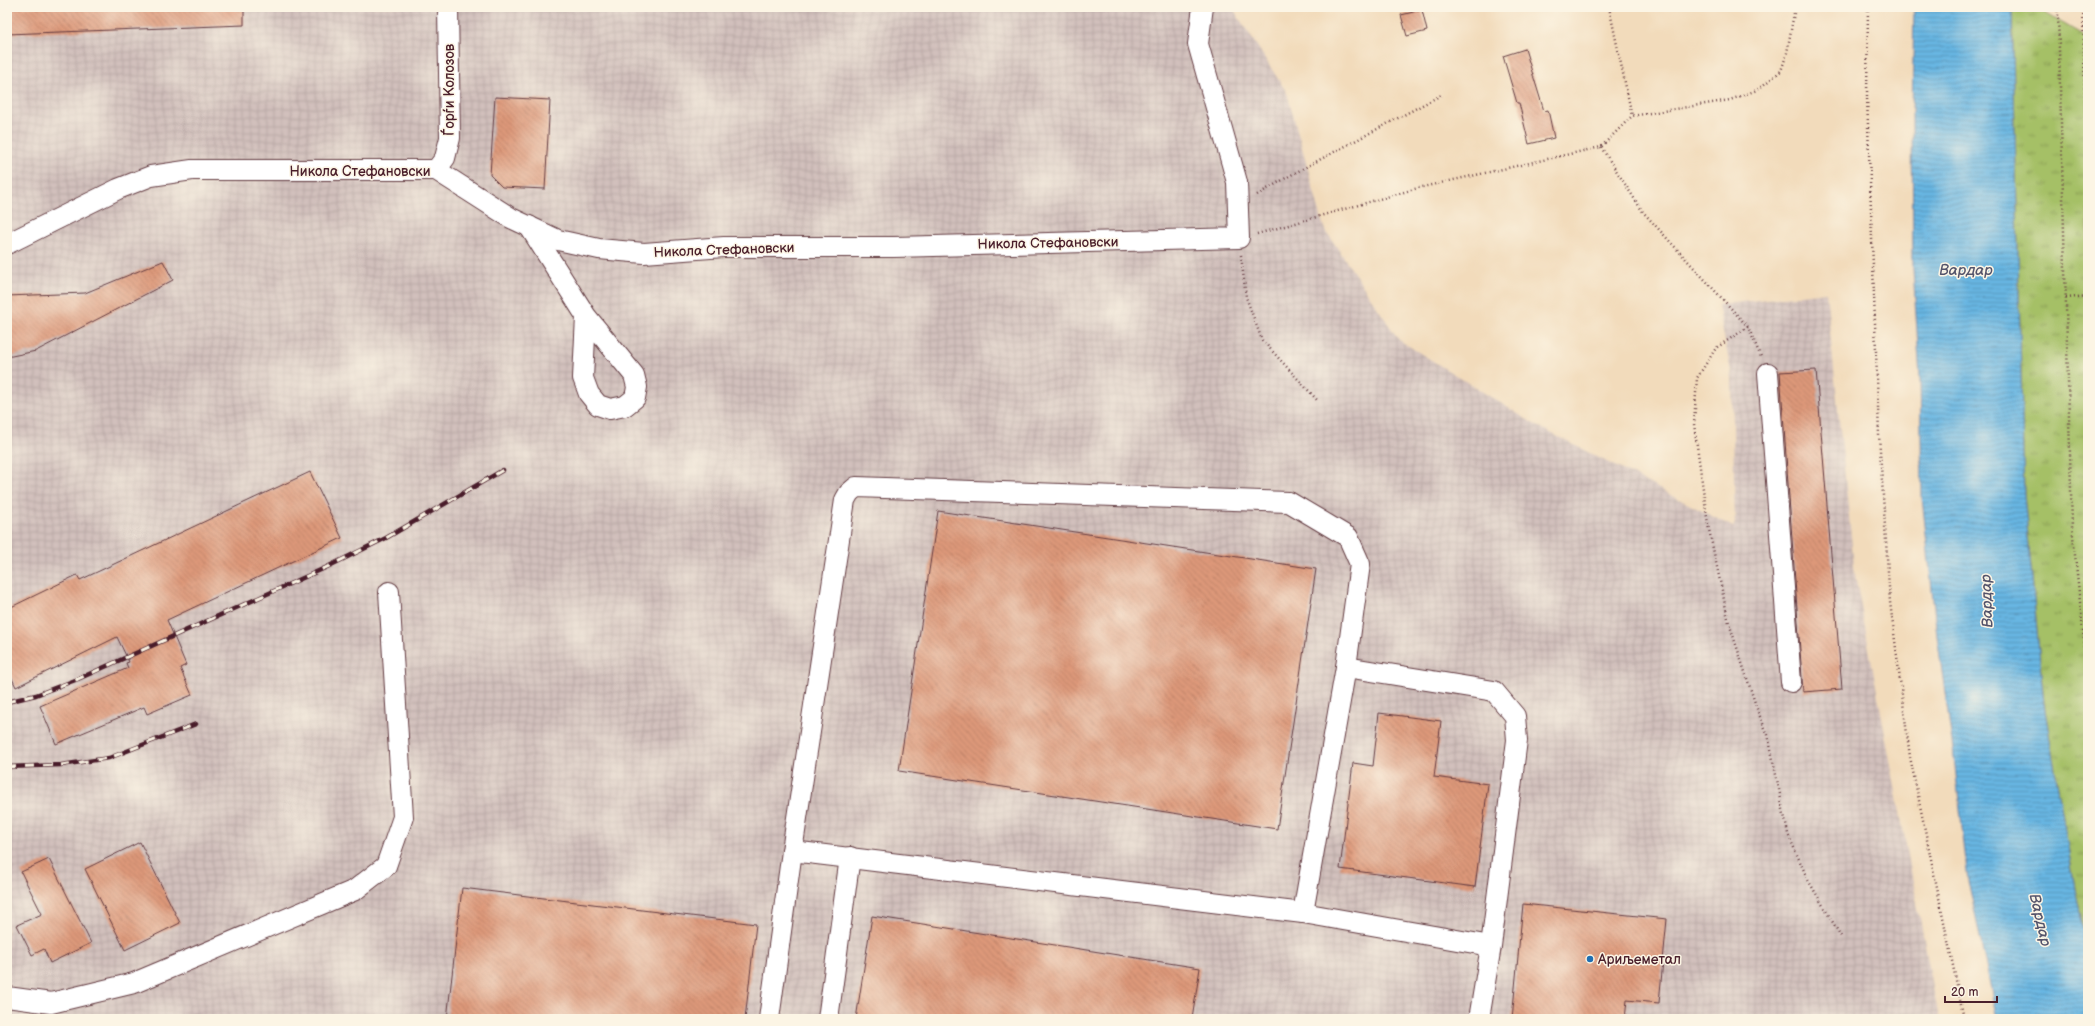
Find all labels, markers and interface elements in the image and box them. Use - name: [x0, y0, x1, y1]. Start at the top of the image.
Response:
- street label: Ѓорѓи Колозов: [440, 43, 458, 136]
- street label: Никола Стефановски: [289, 163, 431, 180]
- street label: Никола Стефановски: [977, 233, 1119, 253]
- street label: Никола Стефановски: [653, 239, 795, 261]
- water label: Вардар: [1939, 261, 1993, 280]
- water label: Вардар: [1977, 573, 1997, 628]
- water label: Вардар: [2025, 892, 2055, 949]
- place label: Ариљеметал: [1597, 951, 1681, 968]
- marker: Ариљеметал: [1585, 954, 1595, 964]
- scale bar: [1945, 978, 1997, 1004]
- text: 20 m: [1951, 985, 1978, 1000]

